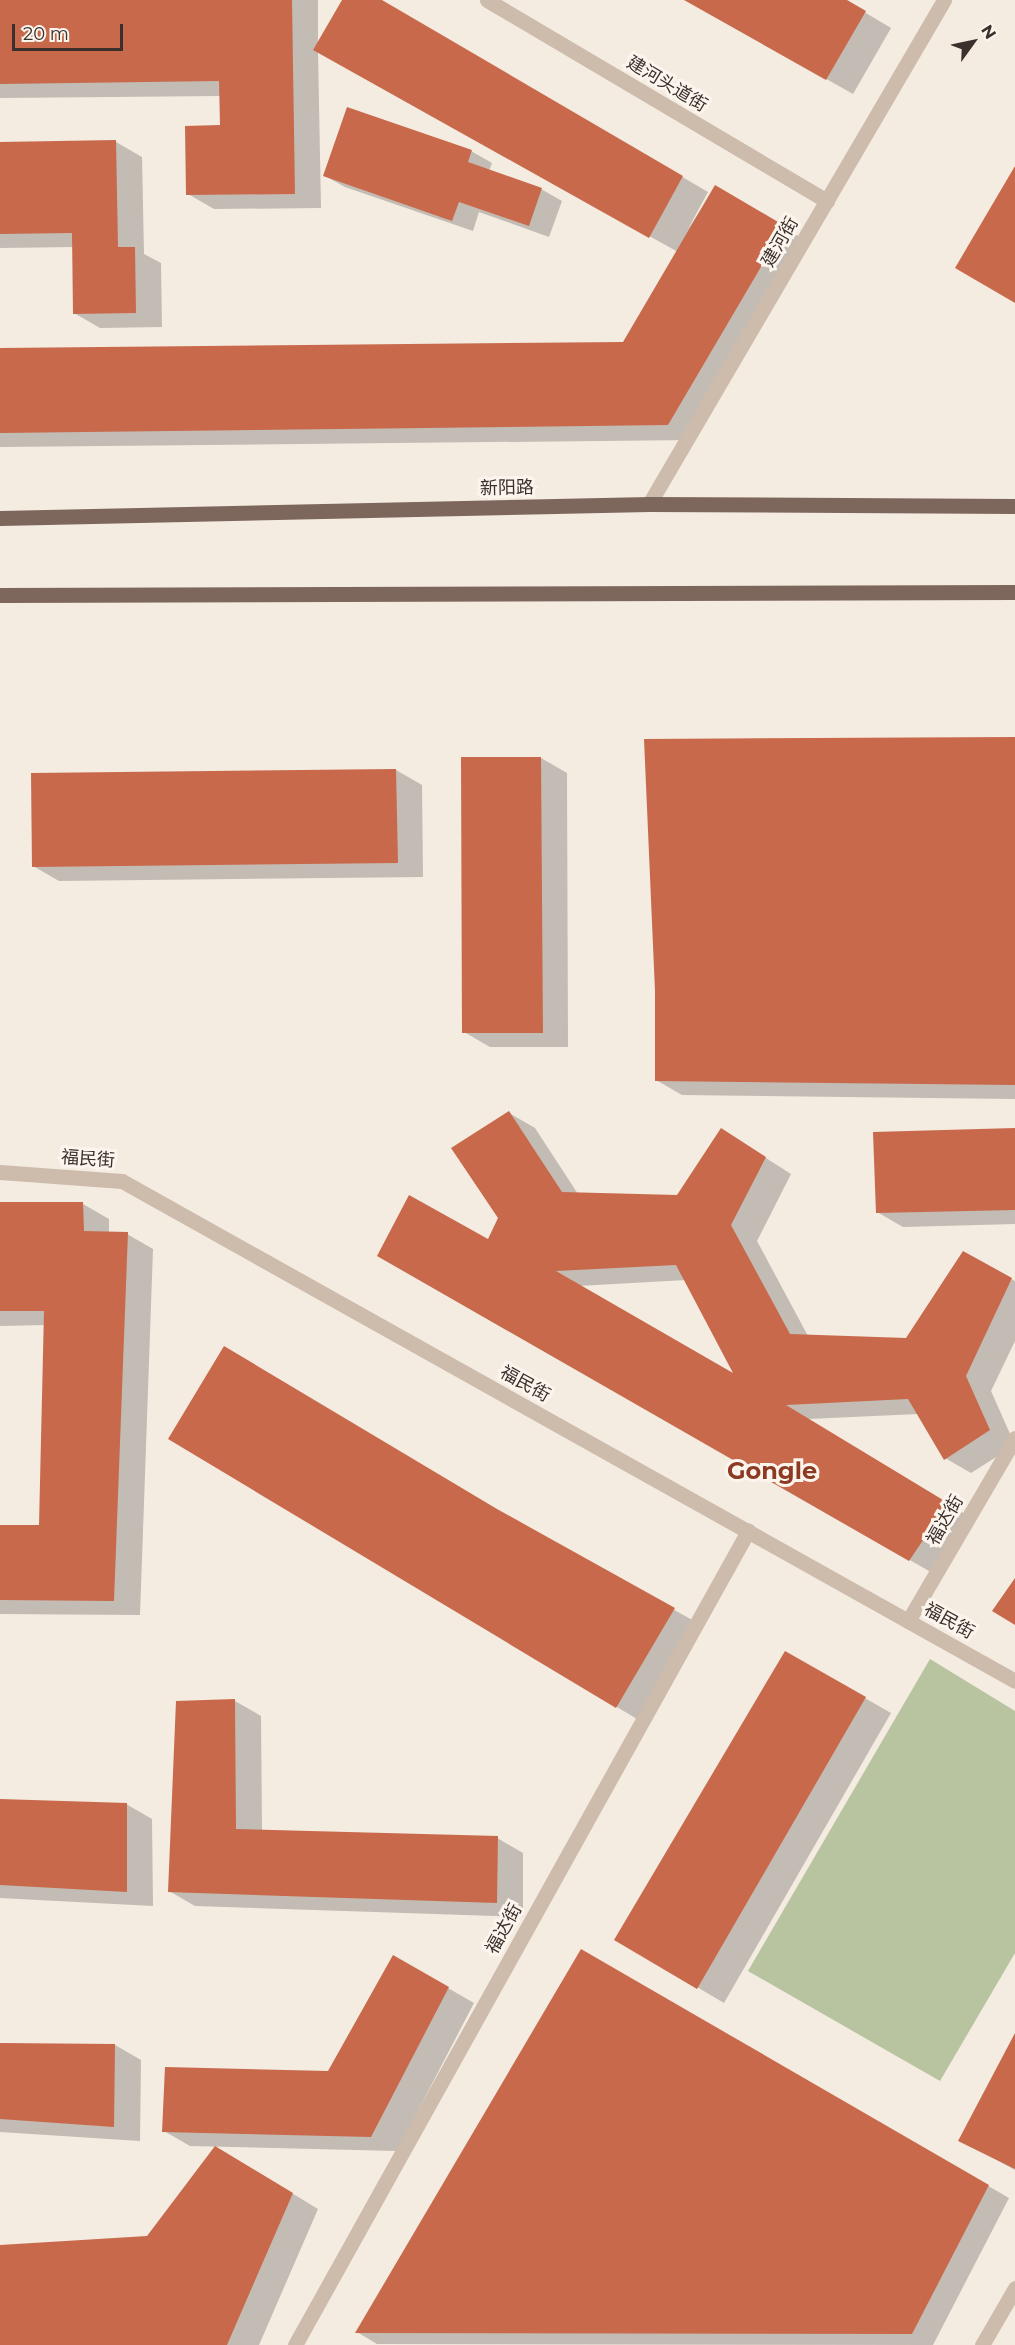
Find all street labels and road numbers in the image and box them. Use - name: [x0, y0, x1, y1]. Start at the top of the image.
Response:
- street label: 建河头道街: [623, 52, 711, 116]
- street label: 建河街: [757, 213, 803, 271]
- street label: 新阳路: [480, 477, 534, 499]
- street label: 福民街: [60, 1146, 116, 1172]
- street label: 福民街: [496, 1361, 554, 1407]
- street label: 福达街: [922, 1491, 968, 1549]
- street label: 福民街: [920, 1598, 978, 1644]
- street label: 福达街: [481, 1900, 527, 1958]

